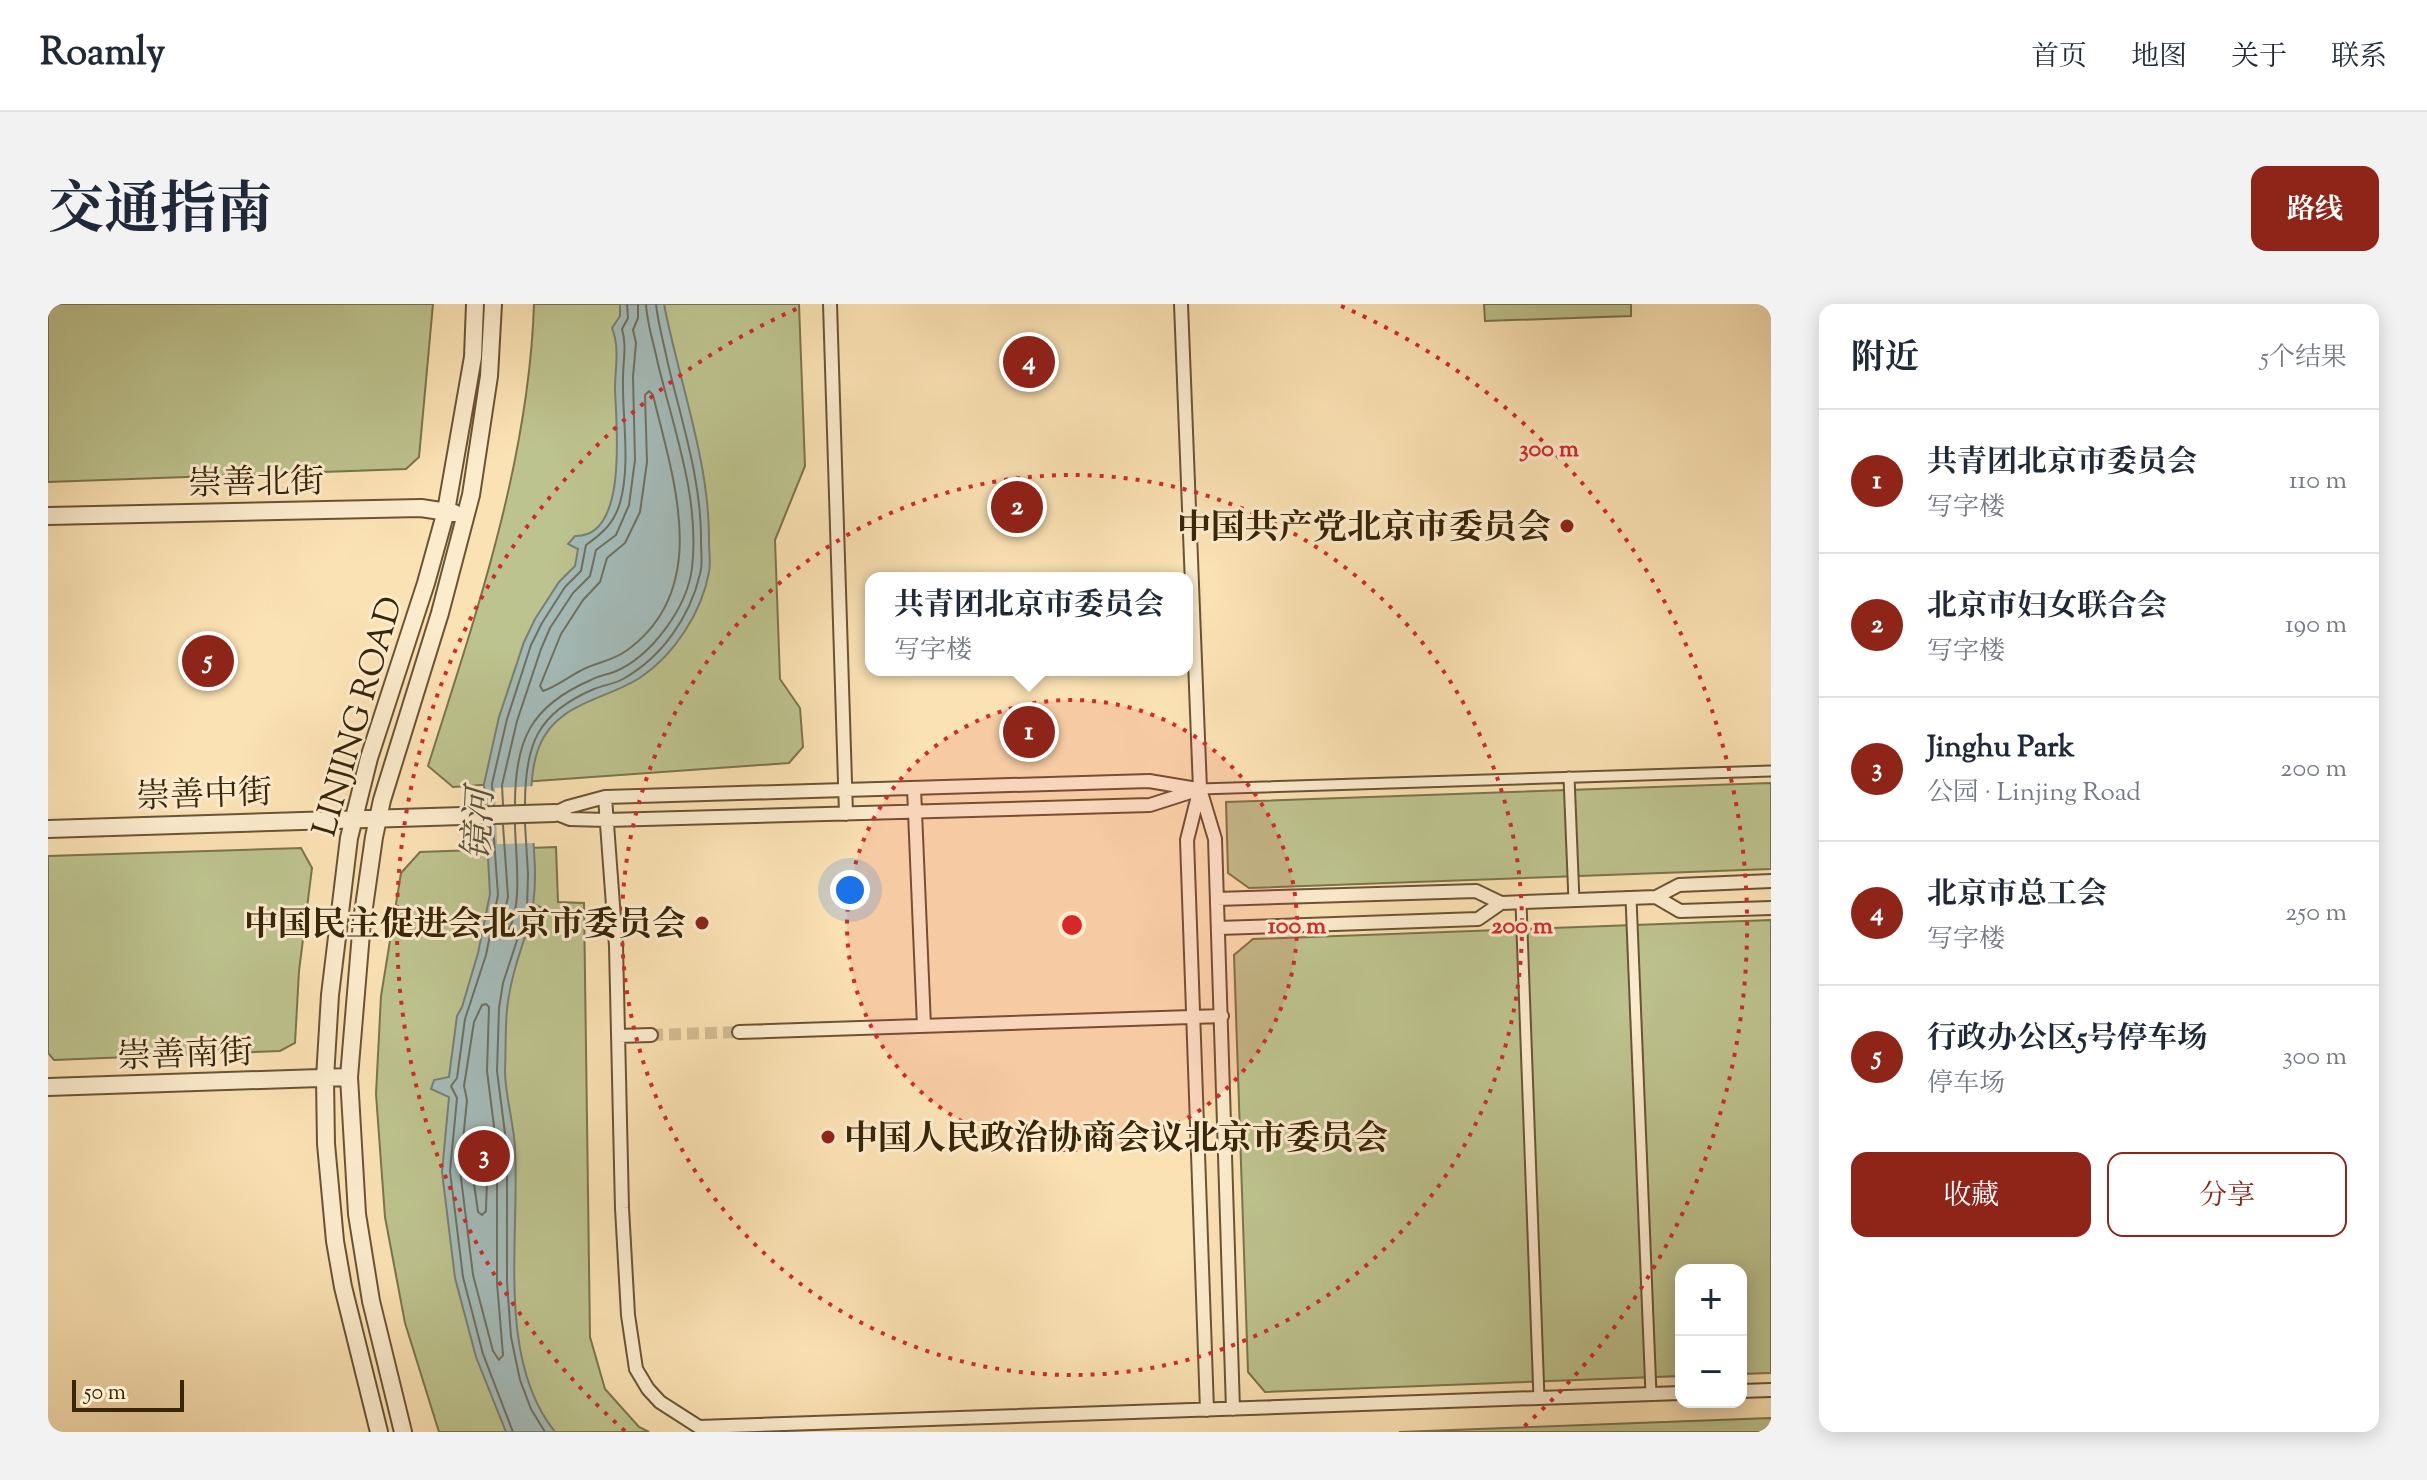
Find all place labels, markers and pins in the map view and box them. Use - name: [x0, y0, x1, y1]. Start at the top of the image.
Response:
- pin: 4: [1003, 332, 1055, 392]
- pin: 2: [991, 477, 1043, 537]
- place label: 中国共产党北京市委员会: [1177, 505, 1551, 554]
- marker: 中国共产党北京市委员会: [1558, 517, 1576, 535]
- pin: 5: [182, 631, 234, 691]
- pin: 1: [1003, 702, 1055, 762]
- place label: 中国民主促进会北京市委员会: [244, 902, 686, 951]
- centre of rings: [1058, 911, 1086, 939]
- marker: 中国民主促进会北京市委员会: [693, 914, 711, 932]
- place label: 中国人民政治协商会议北京市委员会: [844, 1116, 1388, 1165]
- pin: 3: [458, 1126, 510, 1186]
- marker: 中国人民政治协商会议北京市委员会: [819, 1128, 837, 1146]

